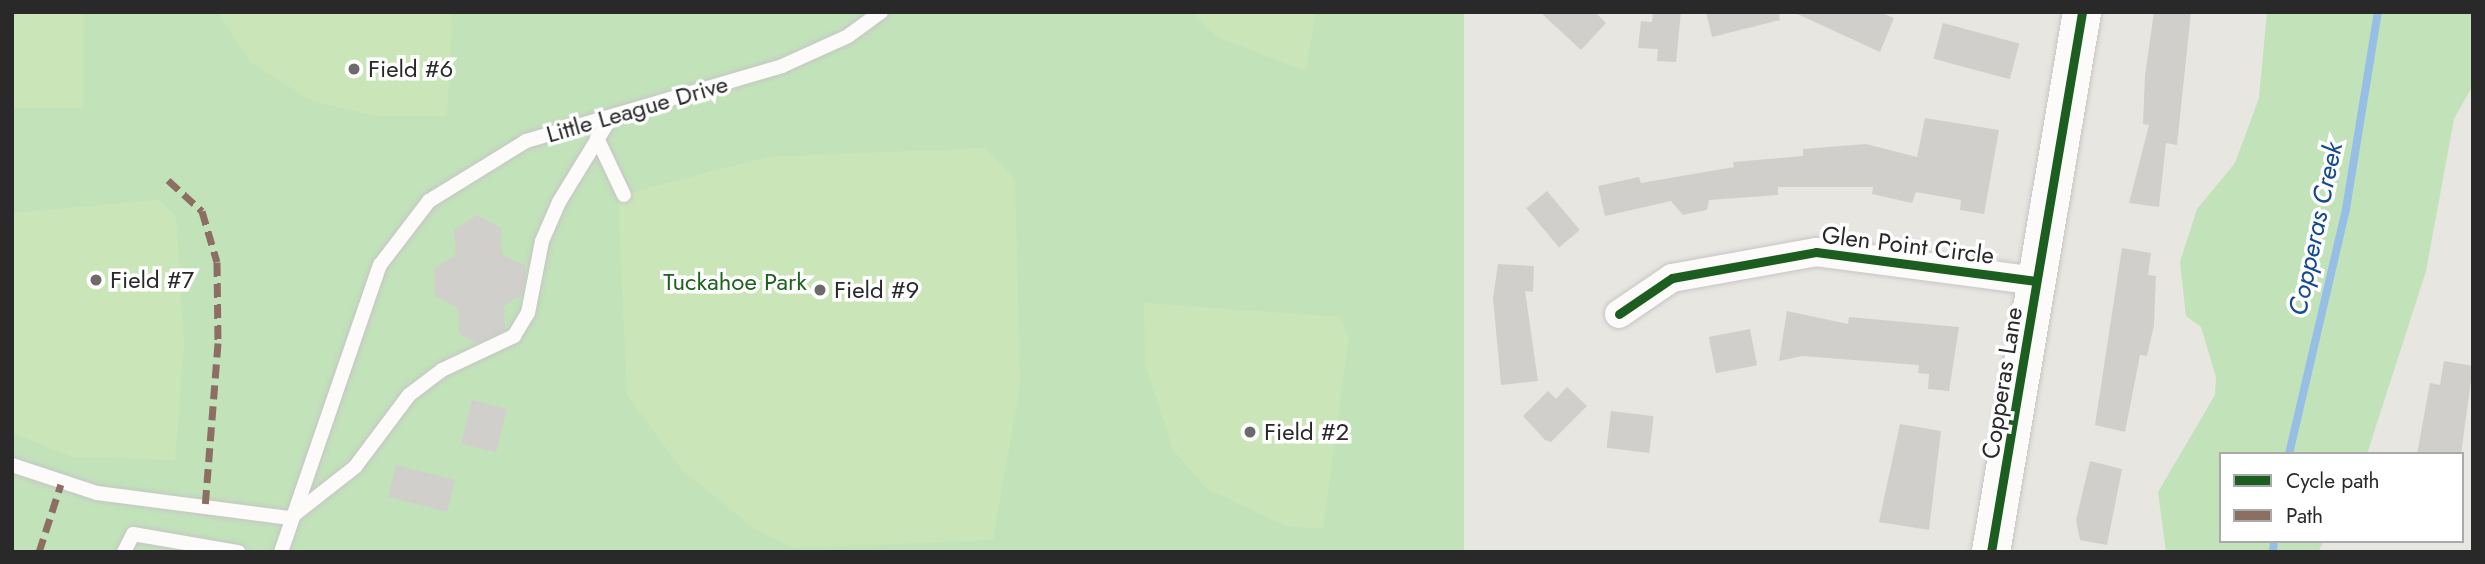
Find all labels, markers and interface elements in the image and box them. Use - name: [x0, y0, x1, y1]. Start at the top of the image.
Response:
- place label: Field #6: [368, 55, 453, 83]
- marker: Field #6: [346, 61, 362, 77]
- street label: Little League Drive: [543, 69, 731, 149]
- water label: Copperas Creek: [2282, 139, 2350, 319]
- street label: Glen Point Circle: [1820, 220, 1996, 270]
- place label: Field #7: [110, 266, 194, 294]
- park label: Tuckahoe Park: [663, 268, 807, 296]
- marker: Field #7: [88, 272, 104, 288]
- place label: Field #9: [834, 276, 919, 304]
- marker: Field #9: [812, 282, 828, 298]
- street label: Copperas Lane: [1976, 305, 2028, 461]
- place label: Field #2: [1264, 418, 1349, 446]
- marker: Field #2: [1242, 424, 1258, 440]
- legend: [2219, 452, 2464, 543]
- text: Cycle path: [2286, 466, 2379, 496]
- text: Path: [2286, 501, 2323, 531]

